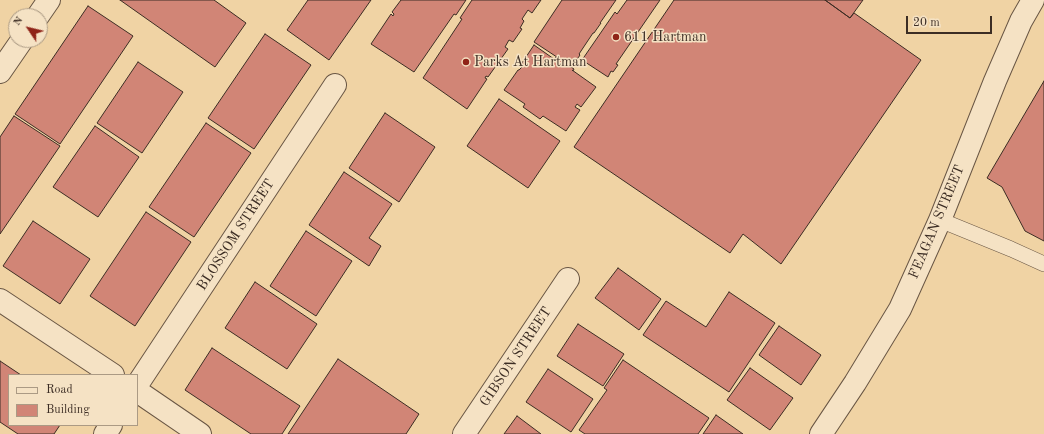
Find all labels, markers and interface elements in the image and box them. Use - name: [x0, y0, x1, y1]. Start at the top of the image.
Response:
- north arrow: [8, 8, 48, 48]
- scale bar: [908, 8, 994, 34]
- text: N: [12, 15, 25, 28]
- text: 20 m: [913, 17, 940, 29]
- place label: 611 Hartman: [624, 29, 706, 45]
- marker: 611 Hartman: [611, 32, 621, 42]
- place label: Parks At Hartman: [474, 54, 587, 70]
- marker: Parks At Hartman: [461, 57, 471, 67]
- street label: FEAGAN STREET: [905, 162, 969, 282]
- street label: BLOSSOM STREET: [194, 176, 278, 294]
- street label: GIBSON STREET: [476, 304, 556, 410]
- legend: [8, 374, 138, 426]
- text: Road: [46, 384, 73, 396]
- text: Building: [46, 404, 90, 416]

